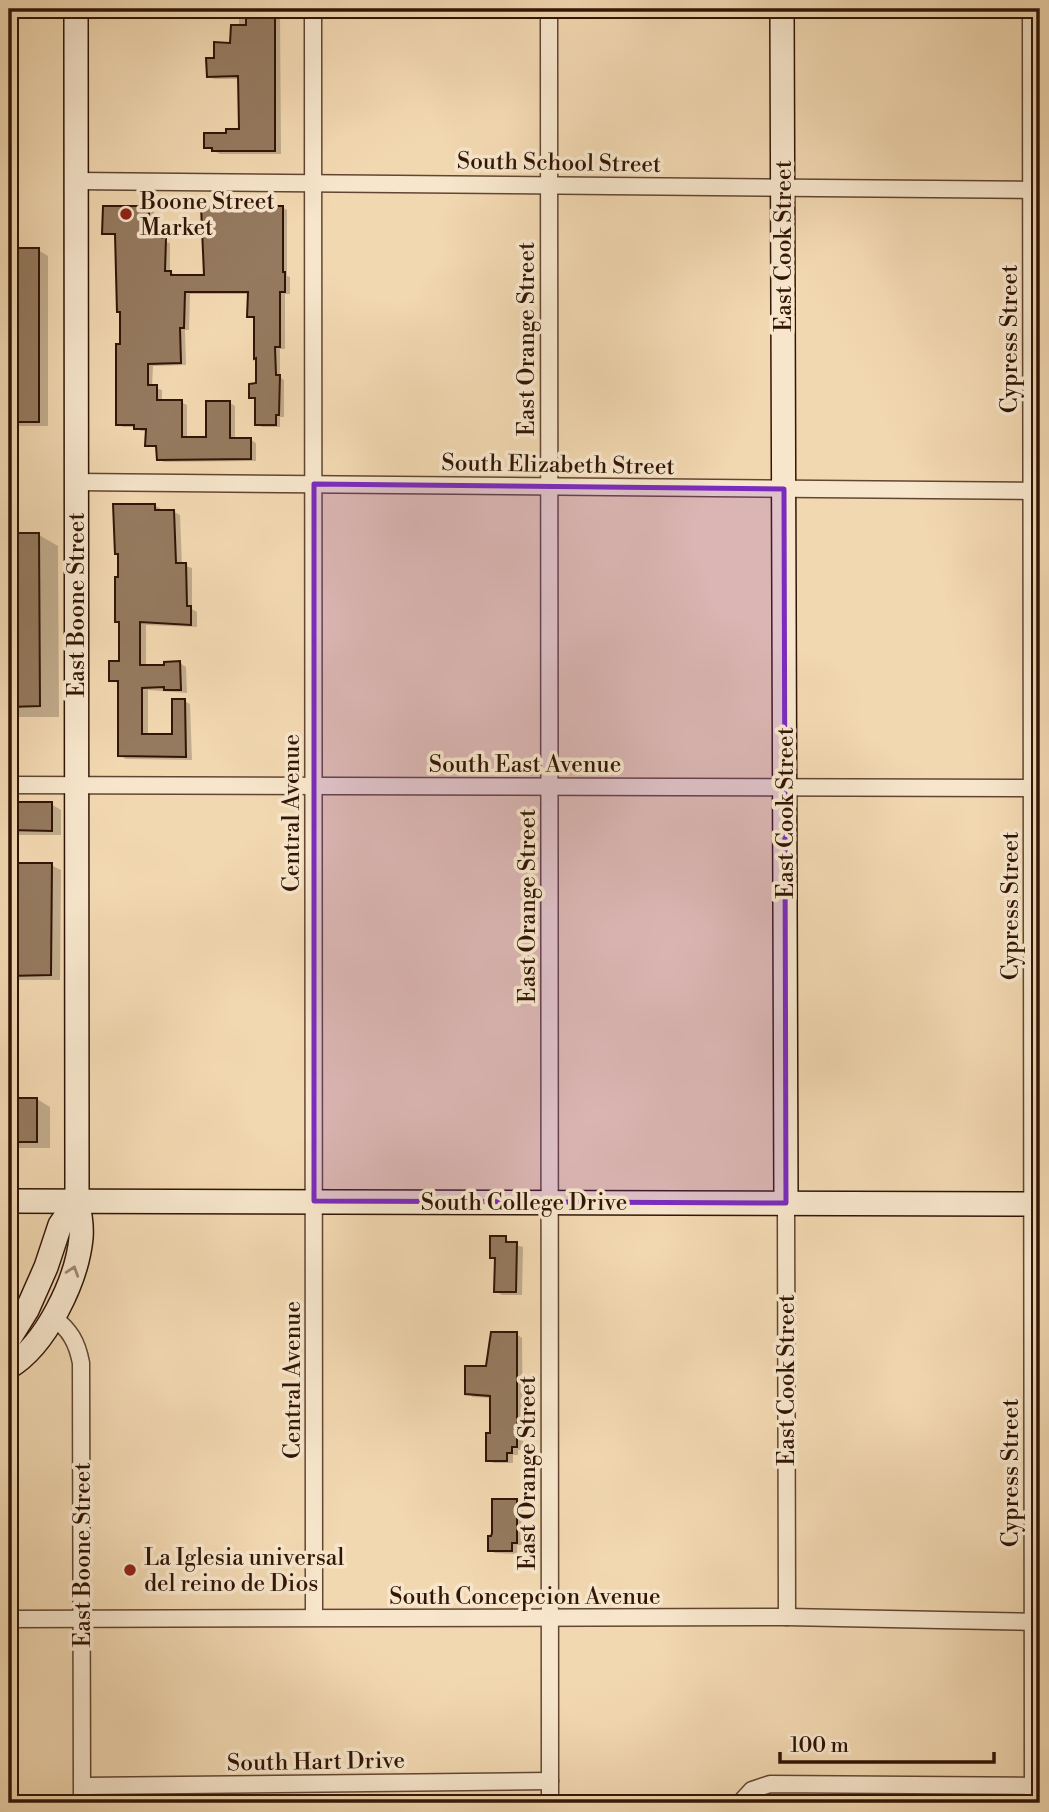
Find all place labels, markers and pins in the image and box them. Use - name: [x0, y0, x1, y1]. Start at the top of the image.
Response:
- place label: Boone Street Market: [139, 188, 275, 242]
- marker: Boone Street Market: [118, 206, 134, 222]
- place label: La Iglesia universal del reino de Dios: [144, 1544, 344, 1598]
- marker: La Iglesia universal del reino de Dios: [122, 1562, 138, 1578]

